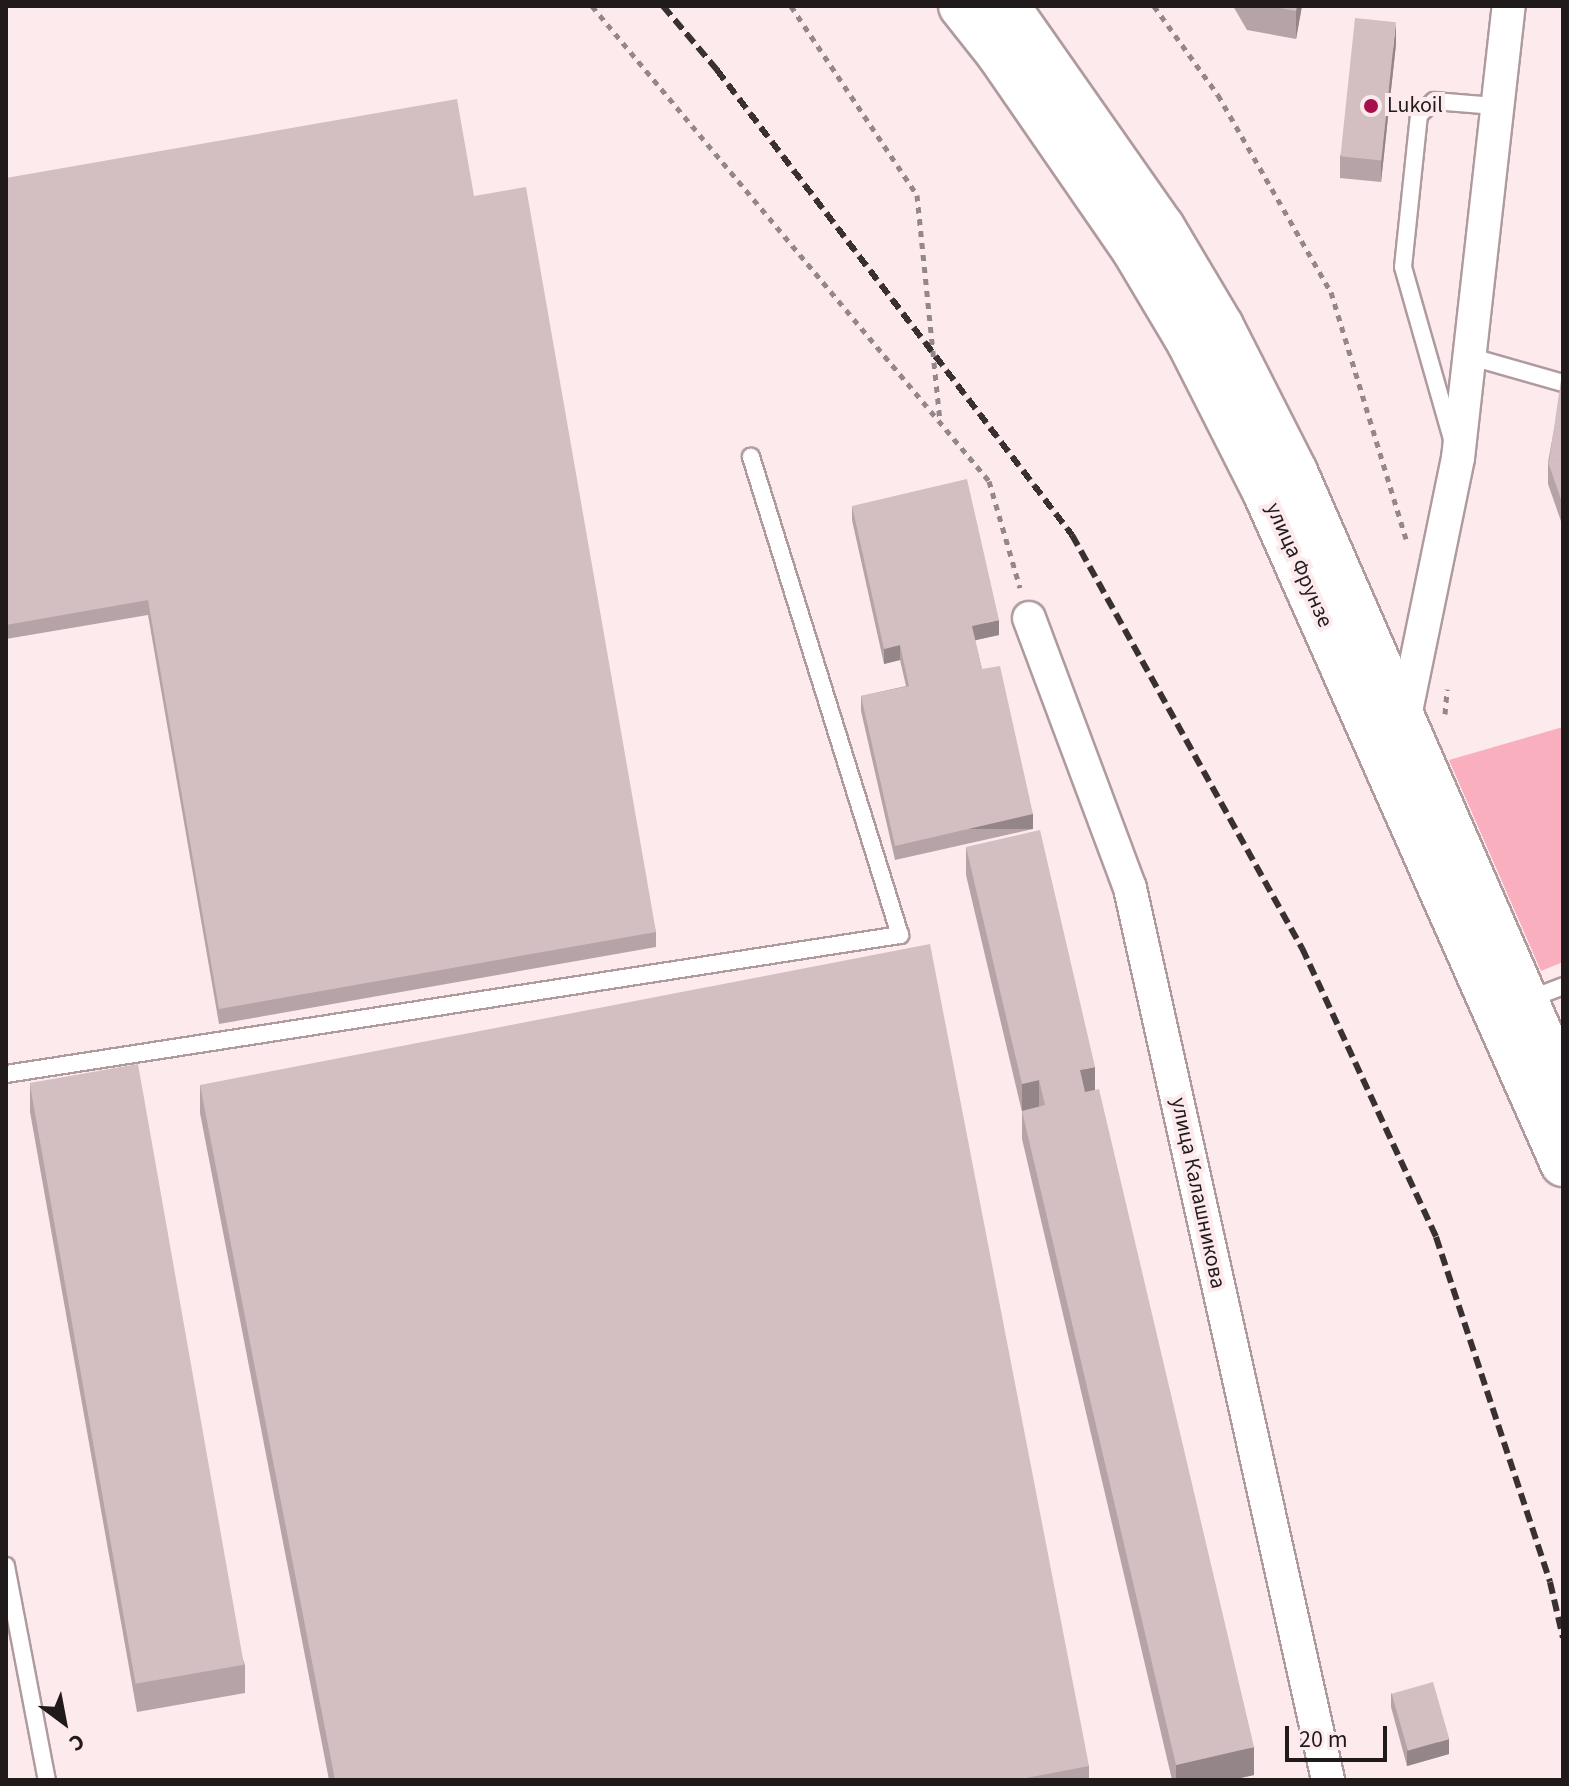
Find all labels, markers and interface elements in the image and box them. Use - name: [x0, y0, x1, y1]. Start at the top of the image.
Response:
- place label: Lukoil: [1387, 93, 1443, 119]
- marker: Lukoil: [1362, 97, 1380, 115]
- street label: улица Фрунзе: [1260, 498, 1338, 632]
- street label: улица Калашникова: [1165, 1095, 1231, 1291]
- north arrow: [24, 1682, 104, 1762]
- scale bar: [1289, 1710, 1391, 1760]
- text: 20 m: [1299, 1722, 1348, 1757]
- text: С: [63, 1725, 91, 1759]

